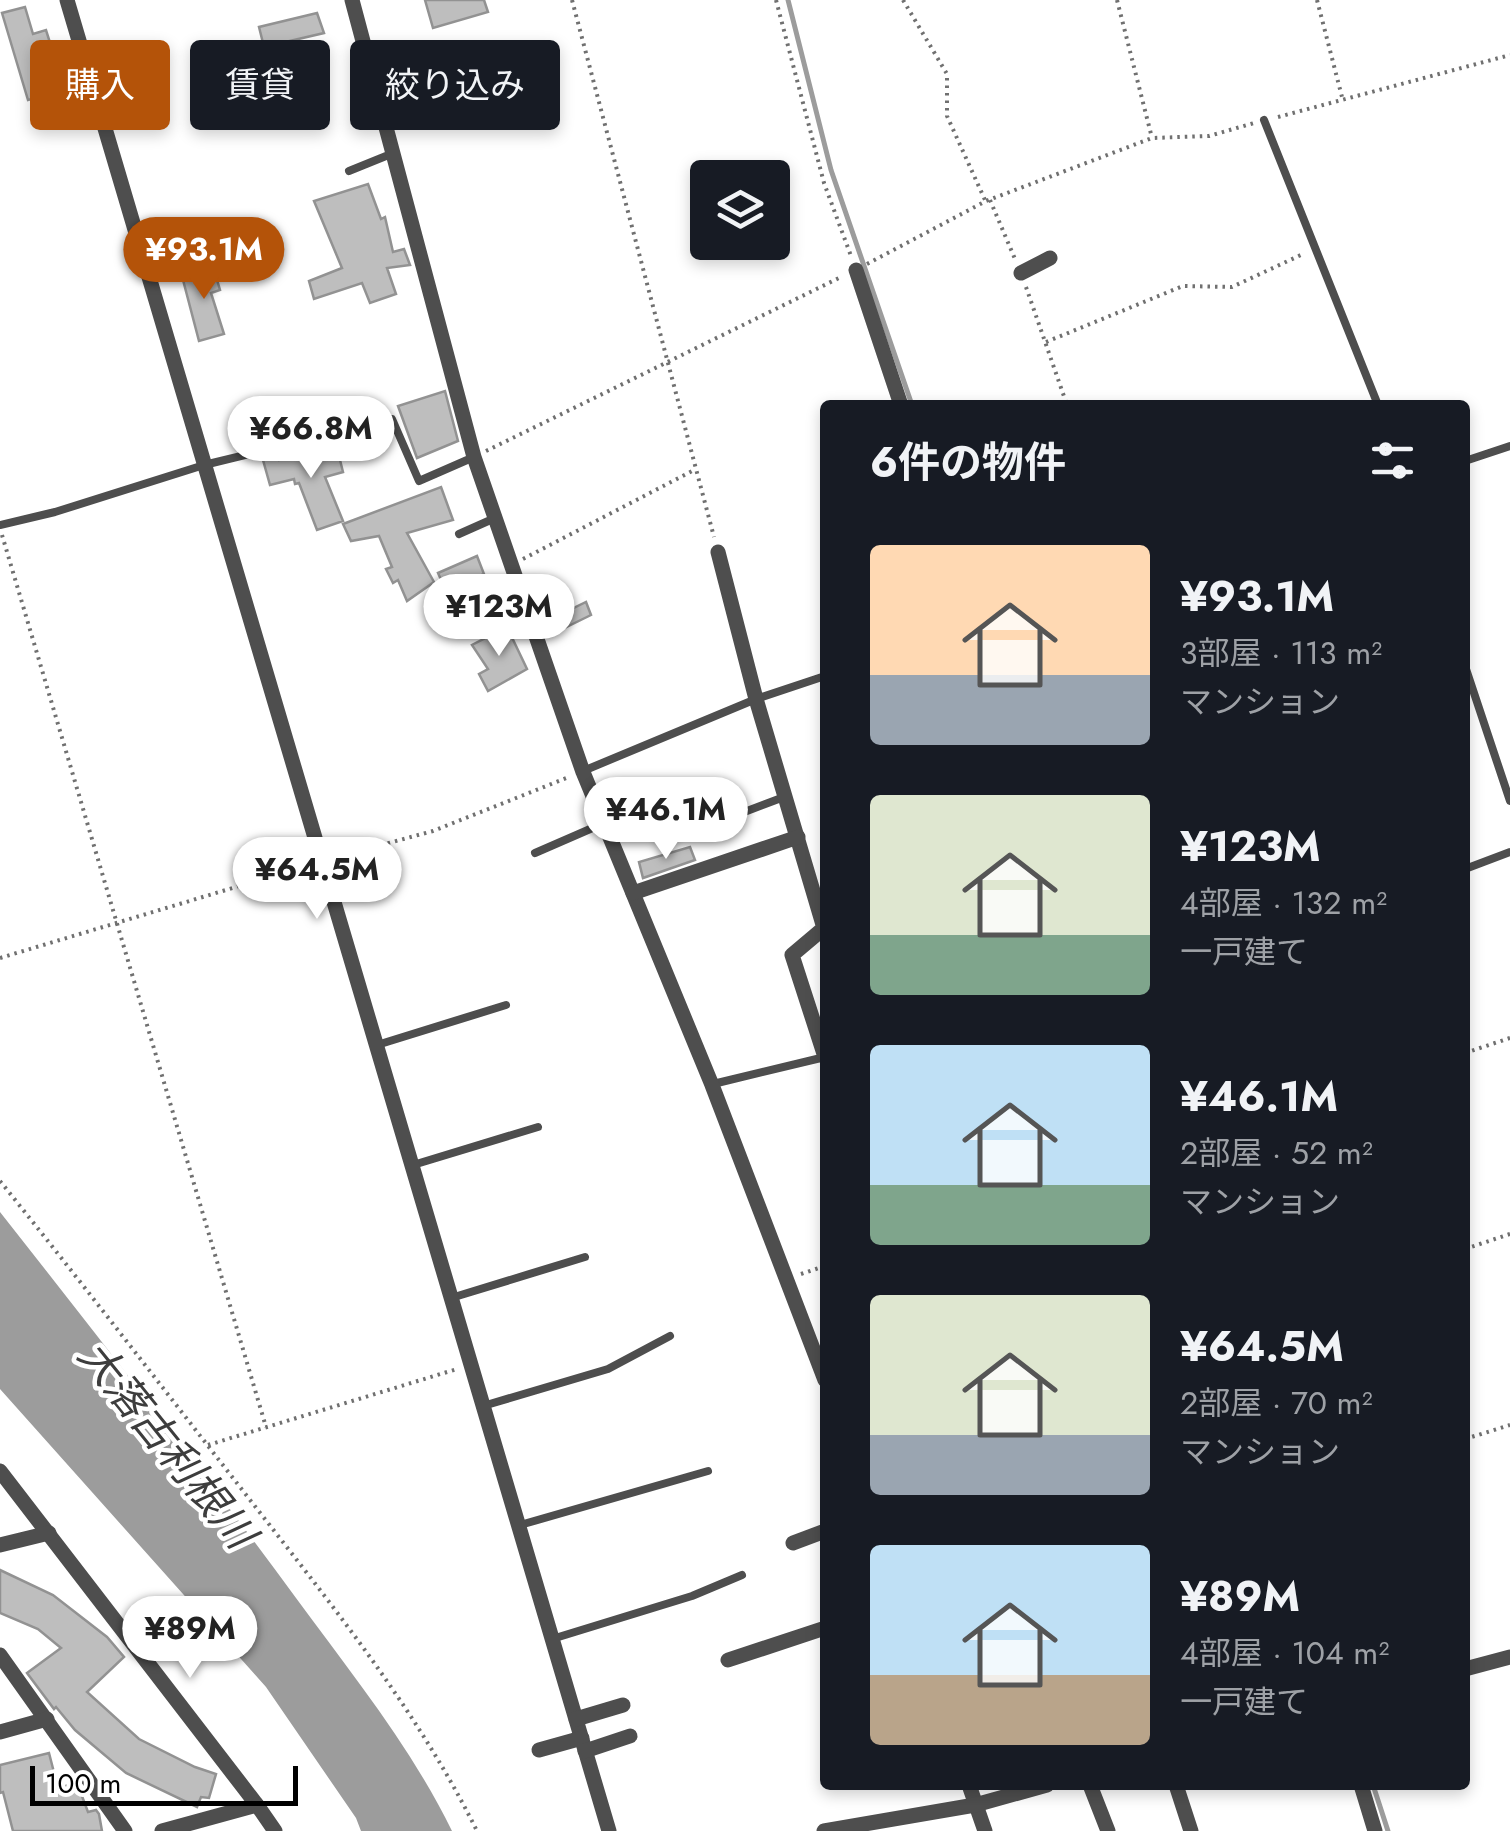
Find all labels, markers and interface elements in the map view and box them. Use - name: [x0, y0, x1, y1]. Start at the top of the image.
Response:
- chip: 購入: [30, 40, 170, 130]
- chip: 賃貸: [190, 40, 330, 130]
- chip: 絞り込み: [350, 40, 560, 130]
- map controls: [690, 160, 790, 260]
- button: layers: [690, 160, 790, 260]
- pin: ¥93.1M: [123, 217, 285, 302]
- text: ¥93.1M: [145, 226, 263, 272]
- pin: ¥66.8M: [230, 396, 392, 481]
- text: ¥66.8M: [249, 405, 373, 451]
- text: 6件の物件: [870, 432, 1066, 493]
- icon: filters: [1365, 433, 1420, 488]
- text: ¥93.1M: [1180, 566, 1334, 627]
- pin: ¥123M: [429, 574, 569, 659]
- text: ¥123M: [445, 583, 553, 629]
- icon: home: [950, 585, 1070, 705]
- text: 3部屋 · 113 m²: [1180, 630, 1382, 676]
- text: マンション: [1180, 679, 1340, 725]
- pin: ¥46.1M: [585, 777, 747, 862]
- text: ¥46.1M: [606, 786, 726, 832]
- text: ¥123M: [1180, 816, 1321, 877]
- icon: home: [950, 835, 1070, 955]
- pin: ¥64.5M: [236, 837, 398, 922]
- text: ¥64.5M: [255, 846, 379, 892]
- text: 4部屋 · 132 m²: [1180, 880, 1387, 926]
- text: 一戸建て: [1180, 929, 1308, 975]
- text: ¥46.1M: [1180, 1066, 1338, 1127]
- icon: home: [950, 1085, 1070, 1205]
- text: 2部屋 · 52 m²: [1180, 1130, 1373, 1176]
- text: マンション: [1180, 1179, 1340, 1225]
- text: ¥64.5M: [1180, 1316, 1344, 1377]
- water label: 大落古利根川: [64, 1327, 273, 1564]
- icon: home: [950, 1335, 1070, 1455]
- text: 2部屋 · 70 m²: [1180, 1380, 1373, 1426]
- text: マンション: [1180, 1429, 1340, 1475]
- text: ¥89M: [1180, 1566, 1300, 1627]
- icon: home: [950, 1585, 1070, 1705]
- pin: ¥89M: [131, 1596, 249, 1681]
- text: ¥89M: [144, 1605, 236, 1651]
- text: 4部屋 · 104 m²: [1180, 1630, 1389, 1676]
- text: 一戸建て: [1180, 1679, 1308, 1725]
- scale bar: [30, 1761, 298, 1806]
- text: 100 m: [45, 1763, 121, 1804]

